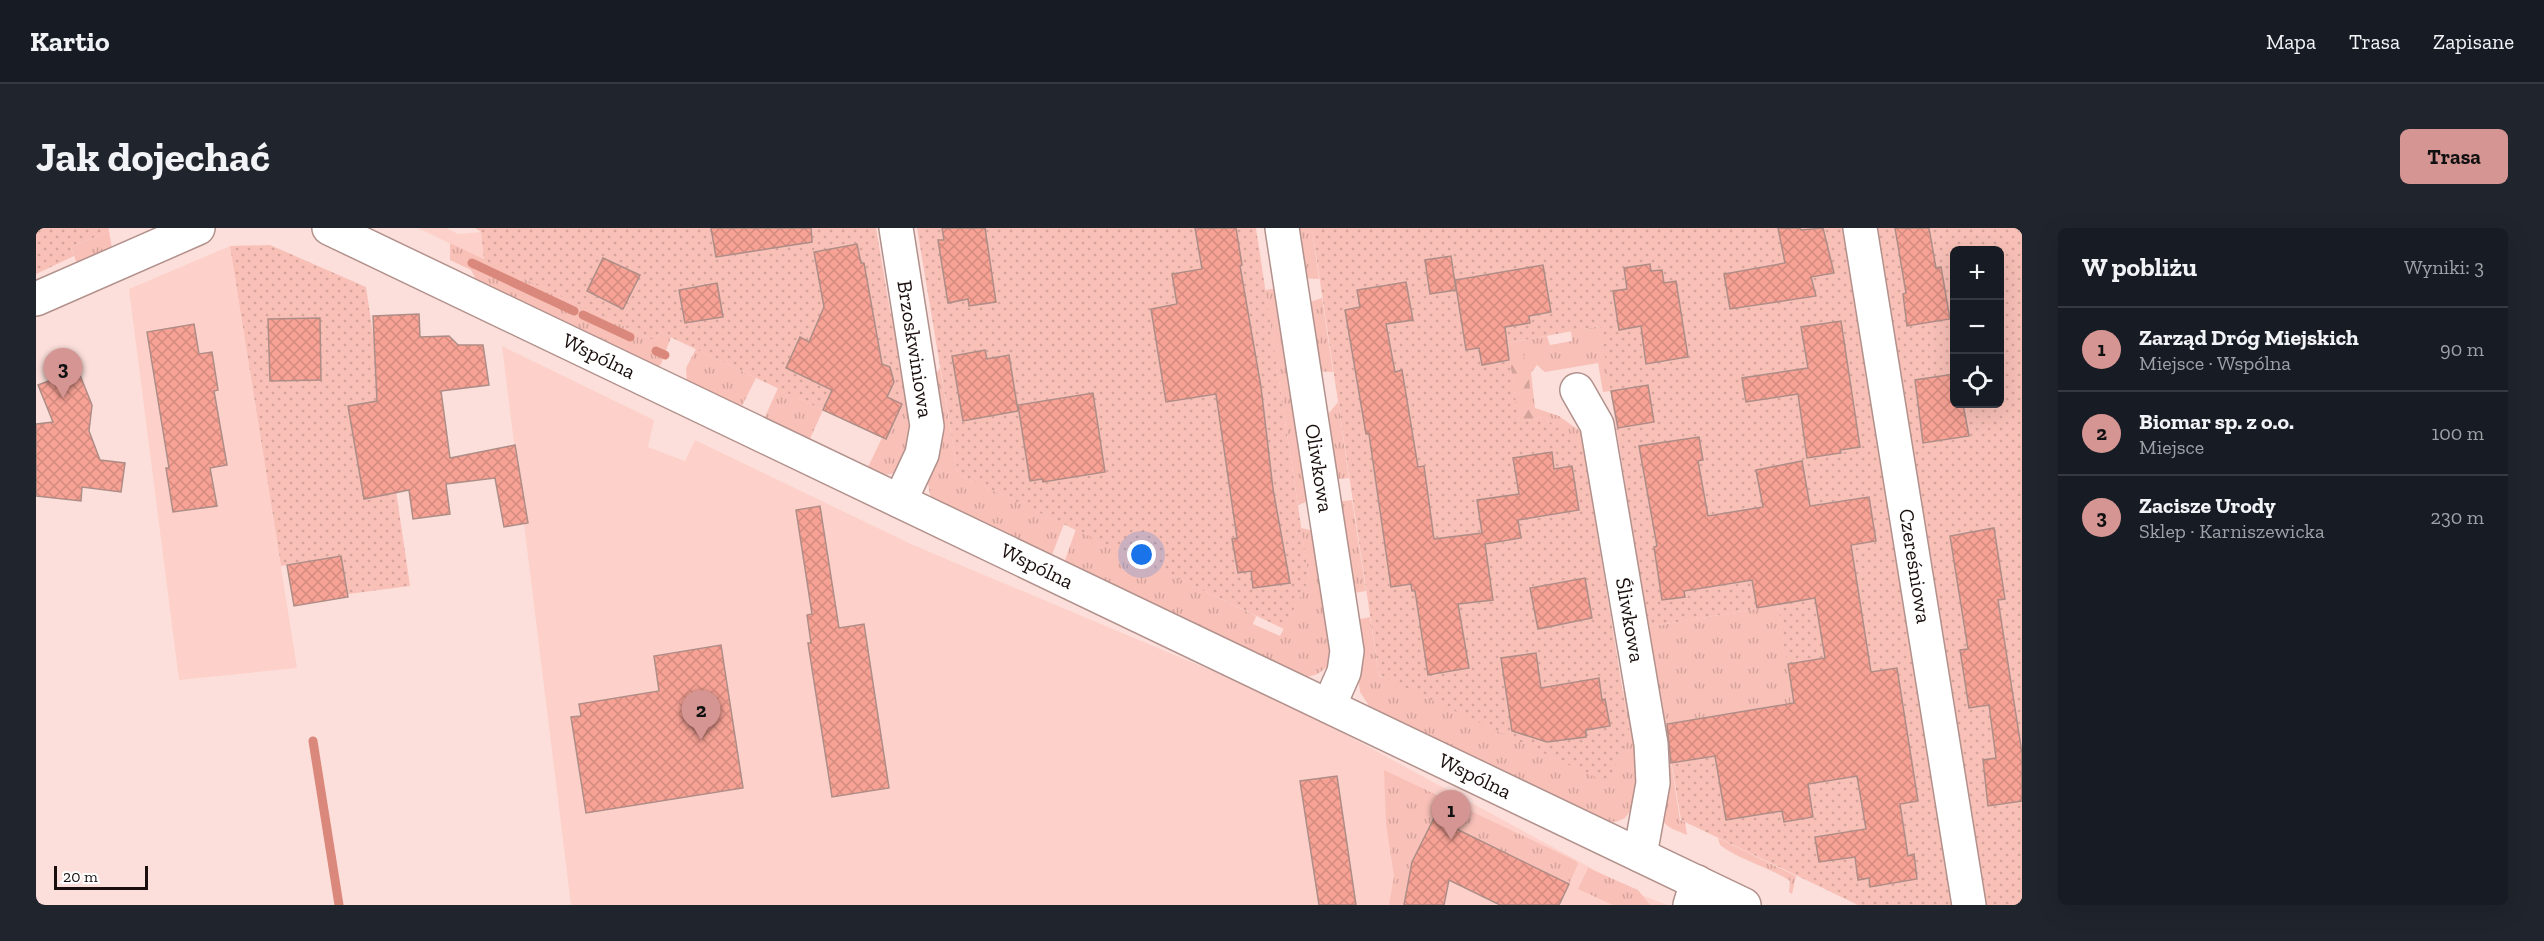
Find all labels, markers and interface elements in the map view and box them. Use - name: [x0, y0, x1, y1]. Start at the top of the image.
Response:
- text: Kartio: [30, 25, 110, 58]
- text: Mapa: [2266, 29, 2316, 54]
- text: Trasa: [2349, 29, 2400, 54]
- text: Zapisane: [2433, 29, 2514, 54]
- button: Trasa: [2400, 129, 2508, 184]
- text: Jak dojechać: [36, 131, 270, 182]
- map controls: [1950, 246, 2004, 408]
- button: +: [1950, 246, 2004, 300]
- text: W pobliżu: [2082, 251, 2197, 283]
- text: Wyniki: 3: [2404, 255, 2484, 279]
- street label: Brzoskwiniowa: [892, 278, 939, 419]
- button: −: [1950, 300, 2004, 354]
- text: Zarząd Dróg Miejskich: [2139, 324, 2359, 351]
- street label: Wspólna: [559, 327, 640, 384]
- text: 1: [2097, 337, 2106, 361]
- text: 90 m: [2440, 337, 2484, 361]
- pin: 3: [44, 348, 82, 398]
- text: Miejsce · Wspólna: [2139, 351, 2291, 375]
- button: locate: [1950, 354, 2004, 408]
- text: Biomar sp. z o.o.: [2139, 408, 2294, 435]
- text: 2: [2096, 421, 2107, 445]
- text: 100 m: [2431, 421, 2484, 445]
- street label: Oliwkowa: [1300, 422, 1339, 514]
- text: Miejsce: [2139, 435, 2204, 459]
- text: Zacisze Urody: [2139, 492, 2276, 519]
- text: 3: [2096, 505, 2107, 529]
- text: 230 m: [2431, 505, 2484, 529]
- street label: Czereśniowa: [1894, 507, 1937, 625]
- text: Sklep · Karniszewicka: [2139, 519, 2325, 543]
- street label: Wspólna: [997, 537, 1078, 594]
- your location: [1127, 540, 1156, 569]
- street label: Śliwkowa: [1611, 576, 1650, 664]
- pin: 2: [682, 690, 720, 740]
- street label: Wspólna: [1435, 747, 1516, 804]
- pin: 1: [1432, 790, 1470, 840]
- scale bar: [54, 863, 148, 890]
- text: 20 m: [63, 867, 98, 886]

